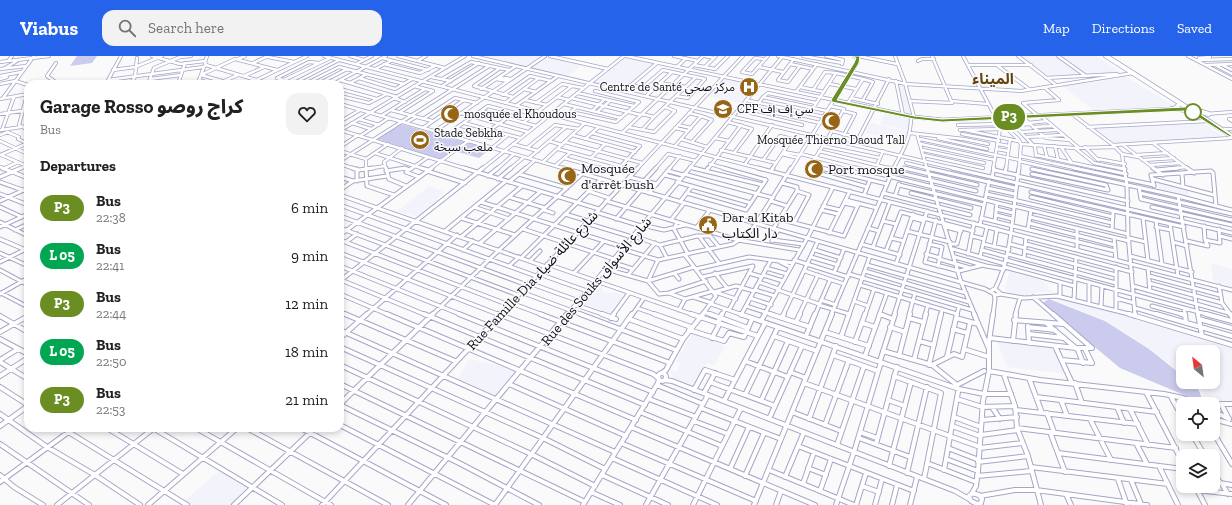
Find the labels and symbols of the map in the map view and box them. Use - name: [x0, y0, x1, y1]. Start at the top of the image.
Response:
- district label: الميناء: [972, 70, 1014, 88]
- hospital icon: Centre de Santé مركز صحي: [738, 76, 760, 98]
- place label: Centre de Santé مركز صحي: [600, 80, 735, 97]
- school or university icon: CFF سي إف إف: [712, 98, 734, 120]
- place label: CFF سي إف إف: [737, 102, 814, 119]
- mosque icon: mosquée el Khoudous: [439, 103, 461, 125]
- unlabelled marker: [1184, 103, 1202, 121]
- line badge: P3: [991, 104, 1027, 130]
- place label: mosquée el Khoudous: [464, 107, 577, 121]
- mosque icon: Mosquée Thierno Daoud Tall: [820, 110, 842, 132]
- place label: Stade Sebkha ملعب سبخة: [434, 126, 503, 154]
- sports icon: Stade Sebkha ملعب سبخة: [409, 129, 431, 151]
- place label: Mosquée Thierno Daoud Tall: [757, 133, 905, 147]
- mosque icon: Port mosque: [803, 158, 825, 180]
- place label: Mosquée d'arrêt bush: [581, 160, 654, 193]
- place label: Port mosque: [828, 161, 905, 178]
- mosque icon: Mosquée d'arrêt bush: [556, 165, 578, 187]
- street label: Rue Famille Dia شارع عائلة ضياء: [463, 207, 603, 355]
- place label: Dar al Kitab دار الكتاب: [722, 209, 793, 242]
- street label: Rue des Souks شارع الأسواق: [538, 214, 657, 350]
- public building icon: Dar al Kitab دار الكتاب: [697, 214, 719, 236]
- north arrow: [1176, 345, 1220, 389]

